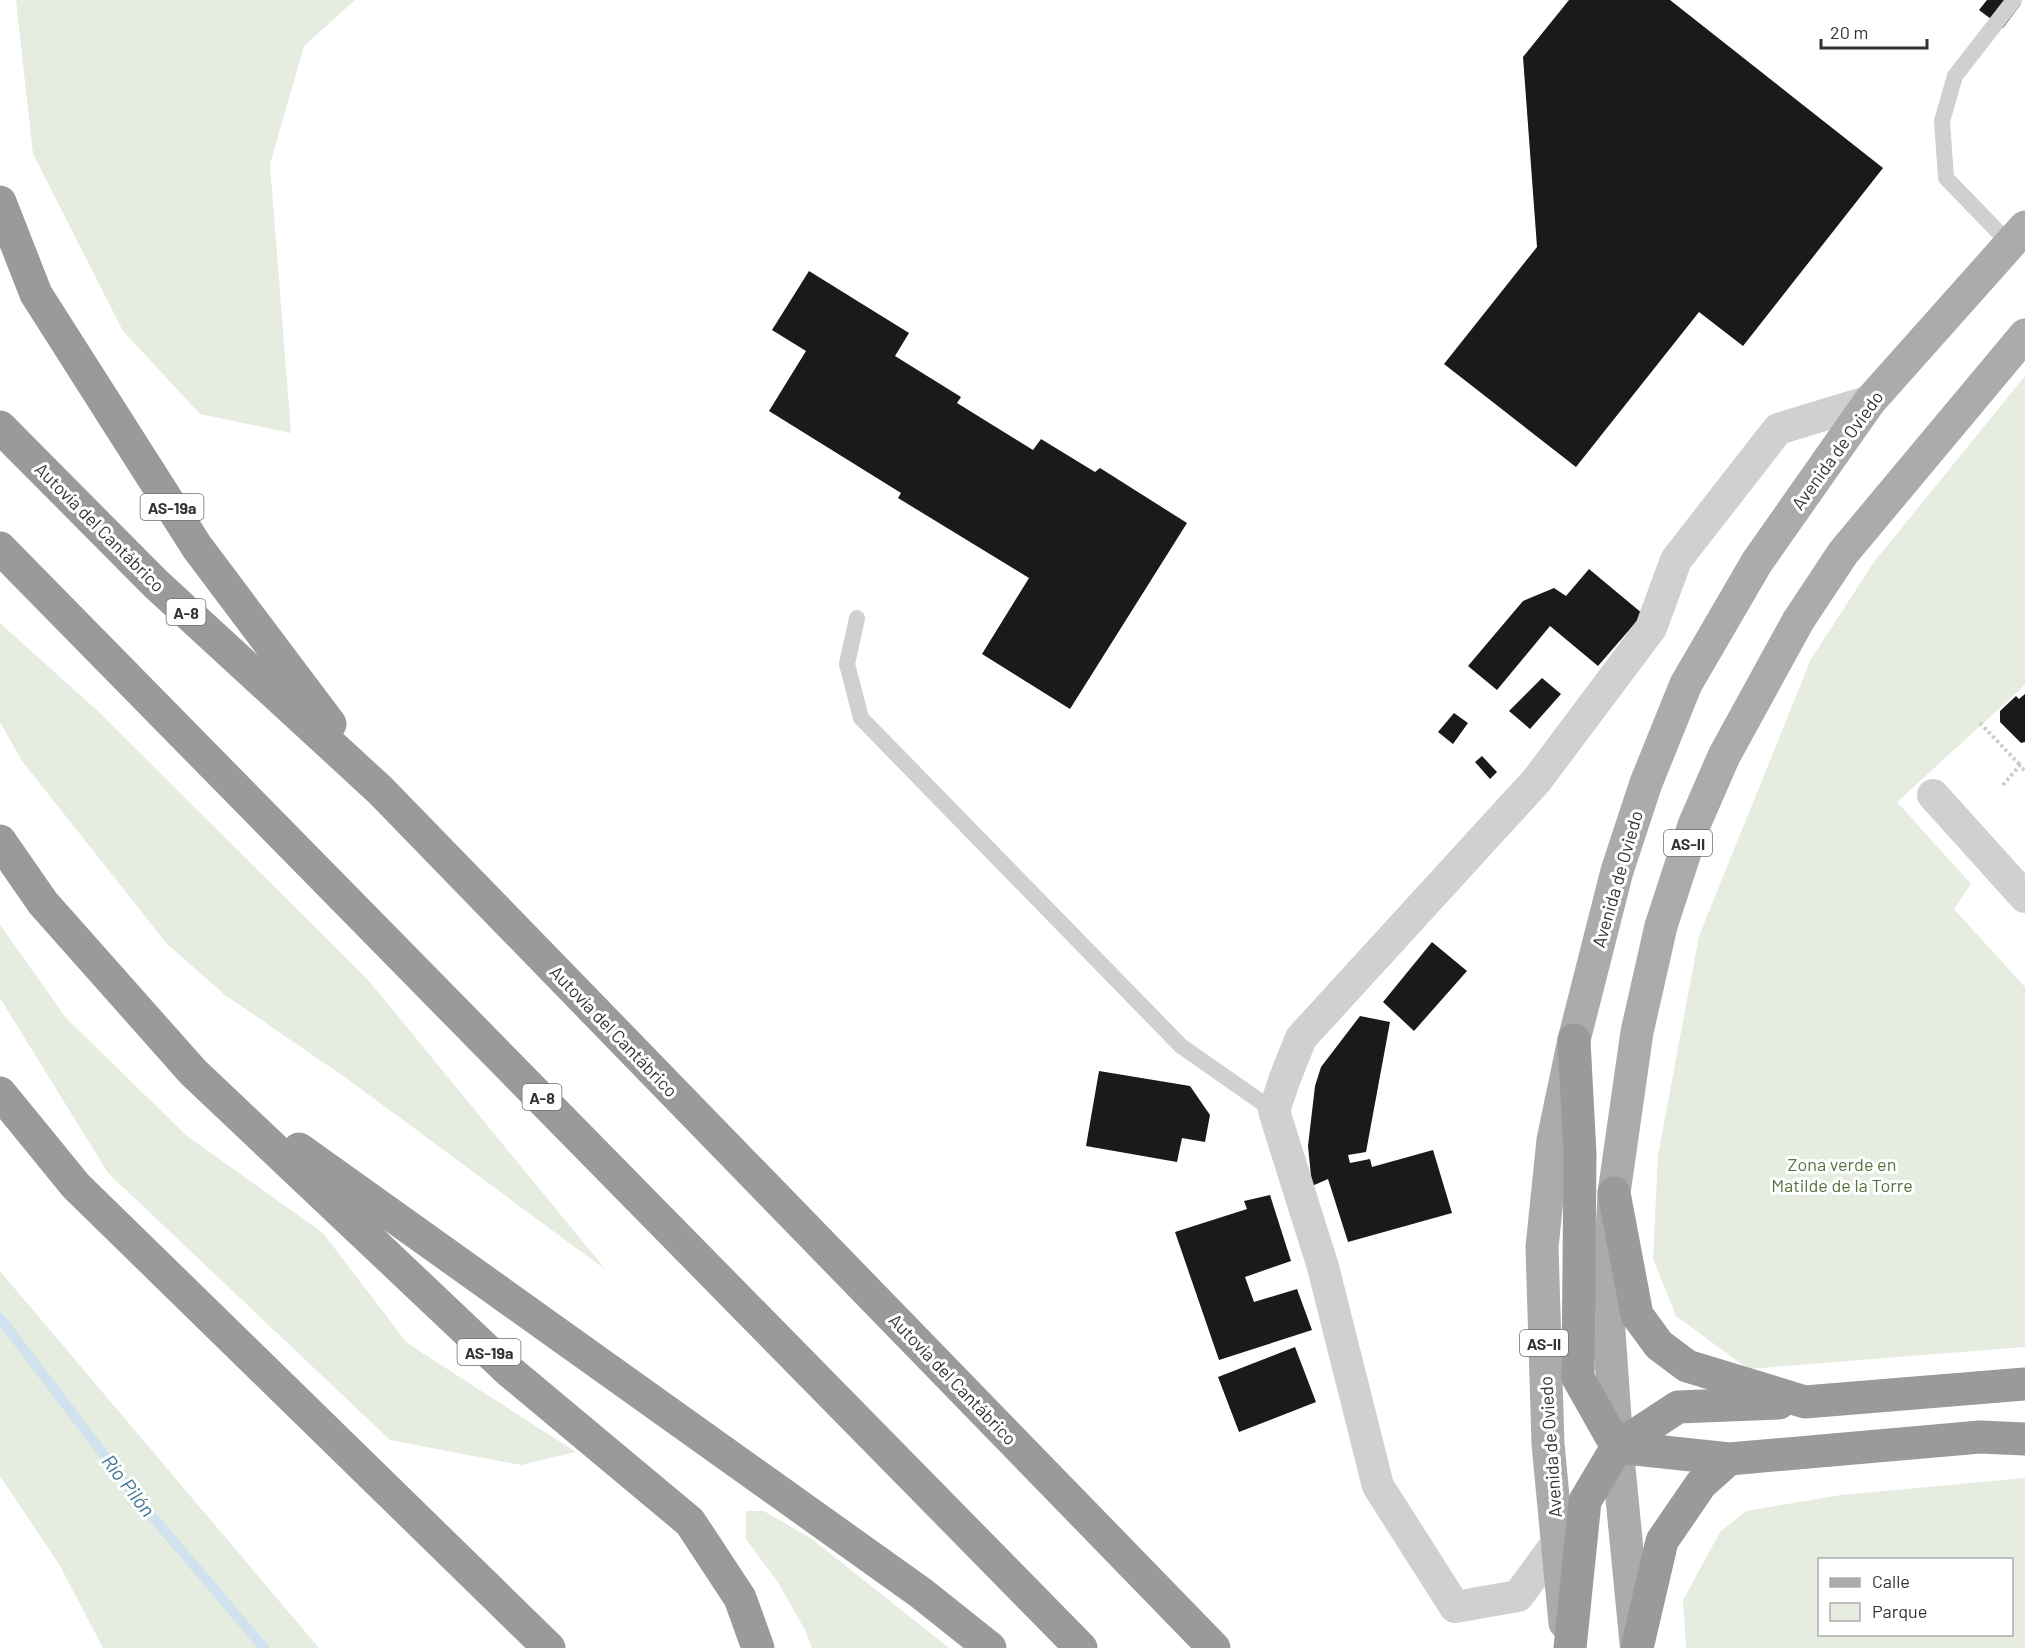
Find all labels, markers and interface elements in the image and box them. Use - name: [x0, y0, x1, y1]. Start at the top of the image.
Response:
- scale bar: [1821, 12, 1928, 50]
- text: 20 m: [1830, 21, 1868, 43]
- street label: Avenida de Oviedo: [1786, 386, 1888, 514]
- street label: Autovía del Cantábrico: [31, 458, 169, 596]
- road number: AS-19a: [140, 494, 204, 520]
- road number: A-8: [166, 599, 206, 625]
- street label: Avenida de Oviedo: [1587, 808, 1647, 950]
- road number: AS-II: [1664, 830, 1712, 856]
- street label: Autovía del Cantábrico: [546, 961, 682, 1101]
- road number: A-8: [522, 1084, 562, 1110]
- park label: Zona verde en Matilde de la Torre: [1771, 1153, 1913, 1196]
- street label: Autovía del Cantábrico: [885, 1309, 1021, 1449]
- road number: AS-II: [1520, 1330, 1568, 1356]
- road number: AS-19a: [458, 1339, 520, 1365]
- street label: Avenida de Oviedo: [1534, 1376, 1566, 1518]
- water label: Río Pilón: [97, 1449, 161, 1521]
- legend: [1818, 1558, 2013, 1636]
- text: Calle: [1872, 1570, 1910, 1592]
- text: Parque: [1872, 1600, 1927, 1622]

